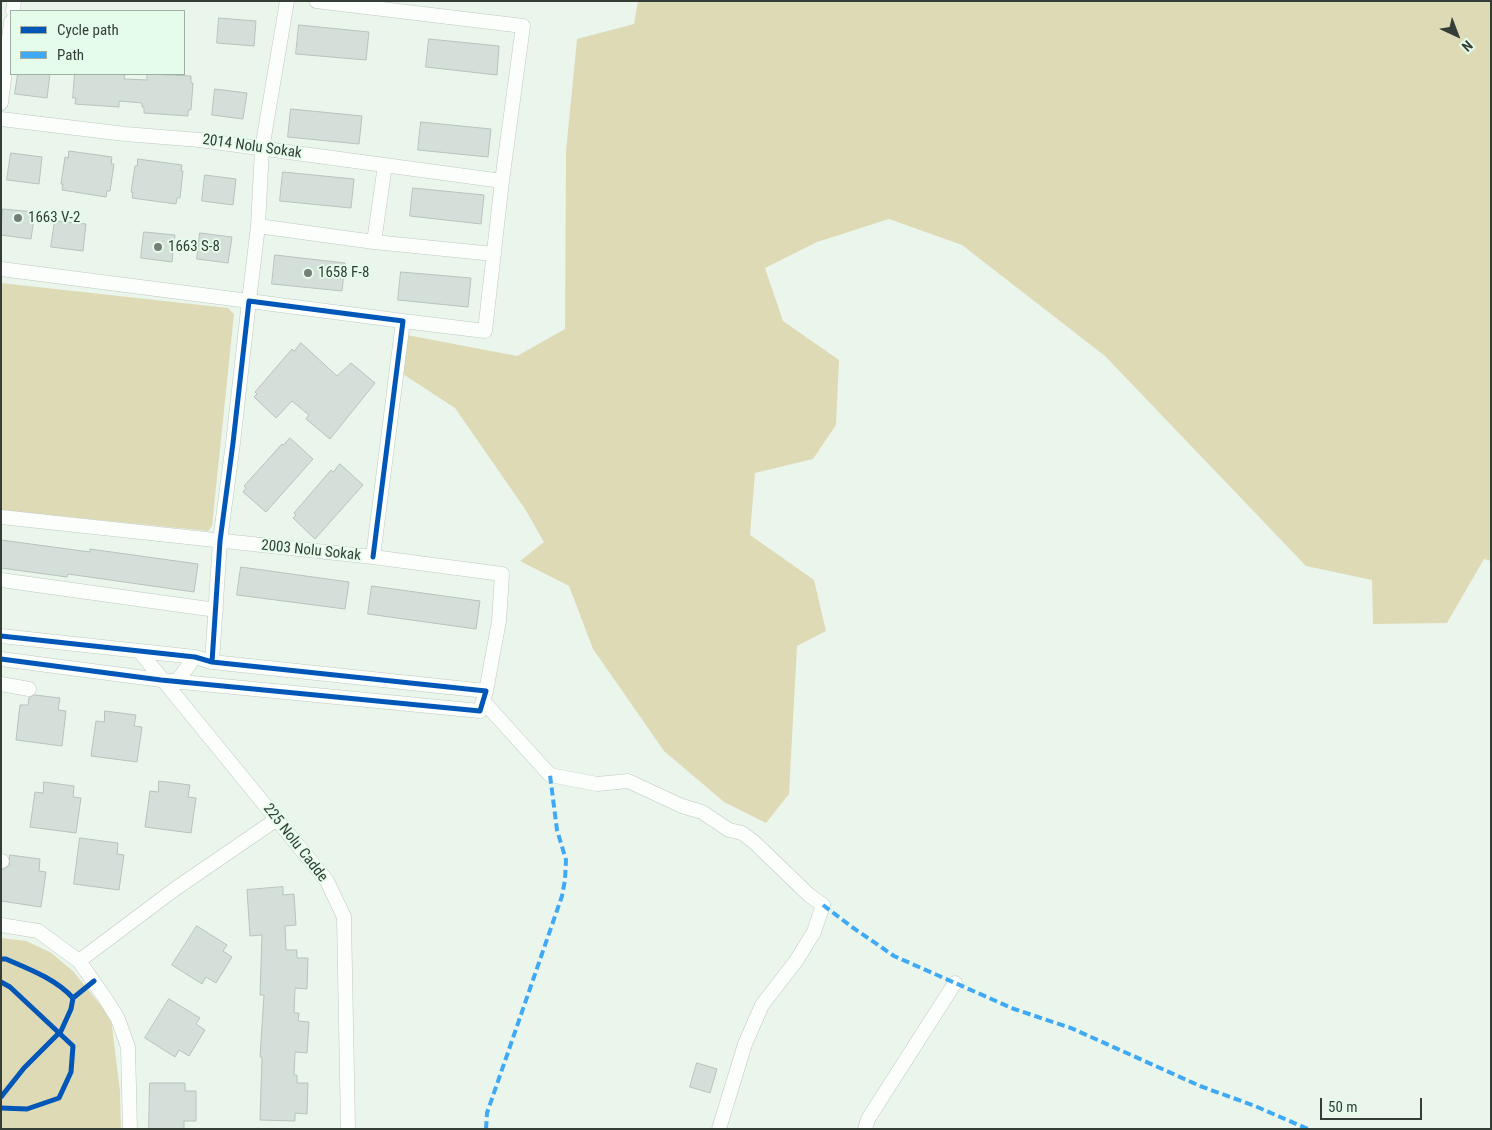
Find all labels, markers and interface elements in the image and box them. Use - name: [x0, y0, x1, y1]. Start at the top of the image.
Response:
- legend: [10, 10, 185, 75]
- north arrow: [1432, 10, 1482, 60]
- text: Cycle path: [57, 21, 119, 39]
- text: N: [1459, 37, 1476, 55]
- text: Path: [57, 46, 84, 64]
- street label: 2014 Nolu Sokak: [201, 131, 303, 163]
- place label: 1663 V-2: [28, 209, 80, 227]
- marker: 1663 V-2: [12, 212, 24, 224]
- place label: 1663 S-8: [168, 238, 220, 256]
- marker: 1663 S-8: [152, 241, 164, 253]
- place label: 1658 F-8: [318, 264, 369, 282]
- marker: 1658 F-8: [302, 267, 314, 279]
- street label: 2003 Nolu Sokak: [260, 537, 362, 565]
- street label: 225 Nolu Cadde: [259, 800, 331, 886]
- scale bar: [1322, 1088, 1424, 1120]
- text: 50 m: [1328, 1098, 1358, 1116]

